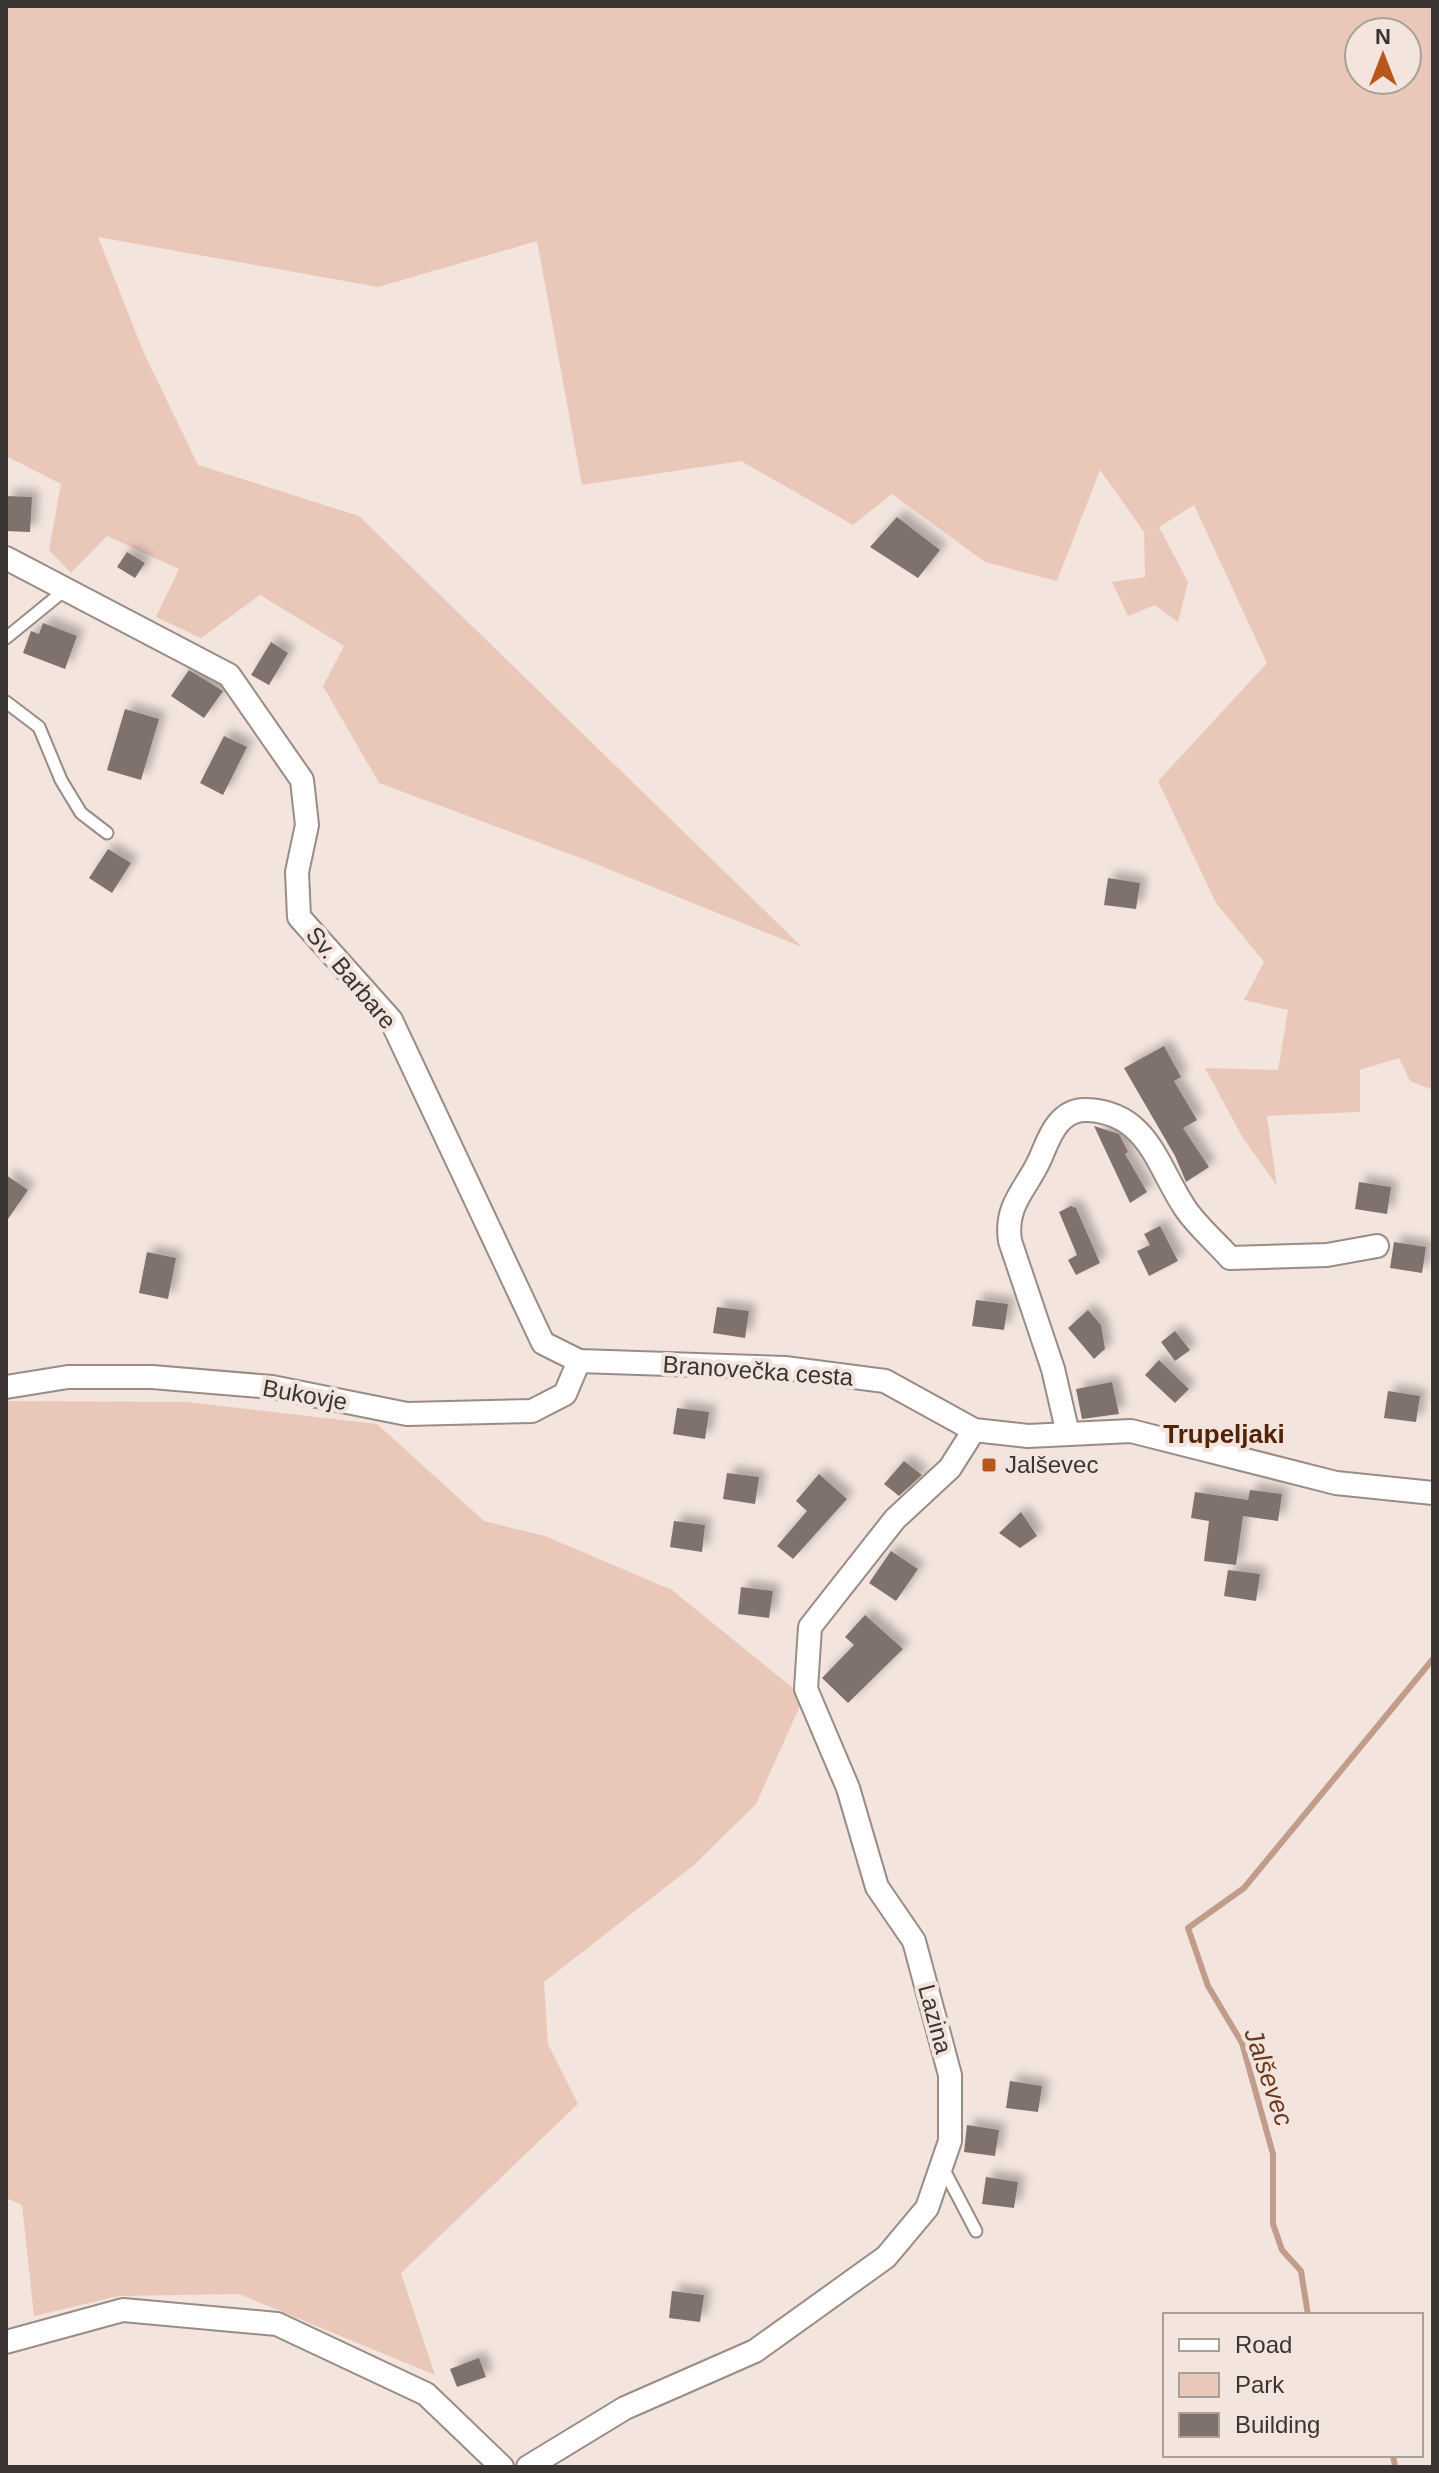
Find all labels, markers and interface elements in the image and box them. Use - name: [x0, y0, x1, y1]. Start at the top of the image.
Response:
- north arrow: [1343, 16, 1423, 96]
- text: N: [1375, 24, 1391, 49]
- street label: Sv. Barbare: [301, 921, 402, 1034]
- street label: Branovečka cesta: [662, 1350, 855, 1391]
- street label: Bukovje: [261, 1374, 349, 1415]
- district label: Trupeljaki: [1163, 1419, 1285, 1449]
- place label: Jalševec: [1005, 1451, 1098, 1478]
- marker: Jalševec: [980, 1456, 998, 1474]
- street label: Lazina: [913, 1981, 958, 2057]
- water label: Jalševec: [1238, 2023, 1300, 2130]
- legend: [1163, 2313, 1423, 2457]
- text: Road: [1235, 2331, 1292, 2358]
- text: Park: [1235, 2371, 1285, 2398]
- text: Building: [1235, 2411, 1320, 2438]

